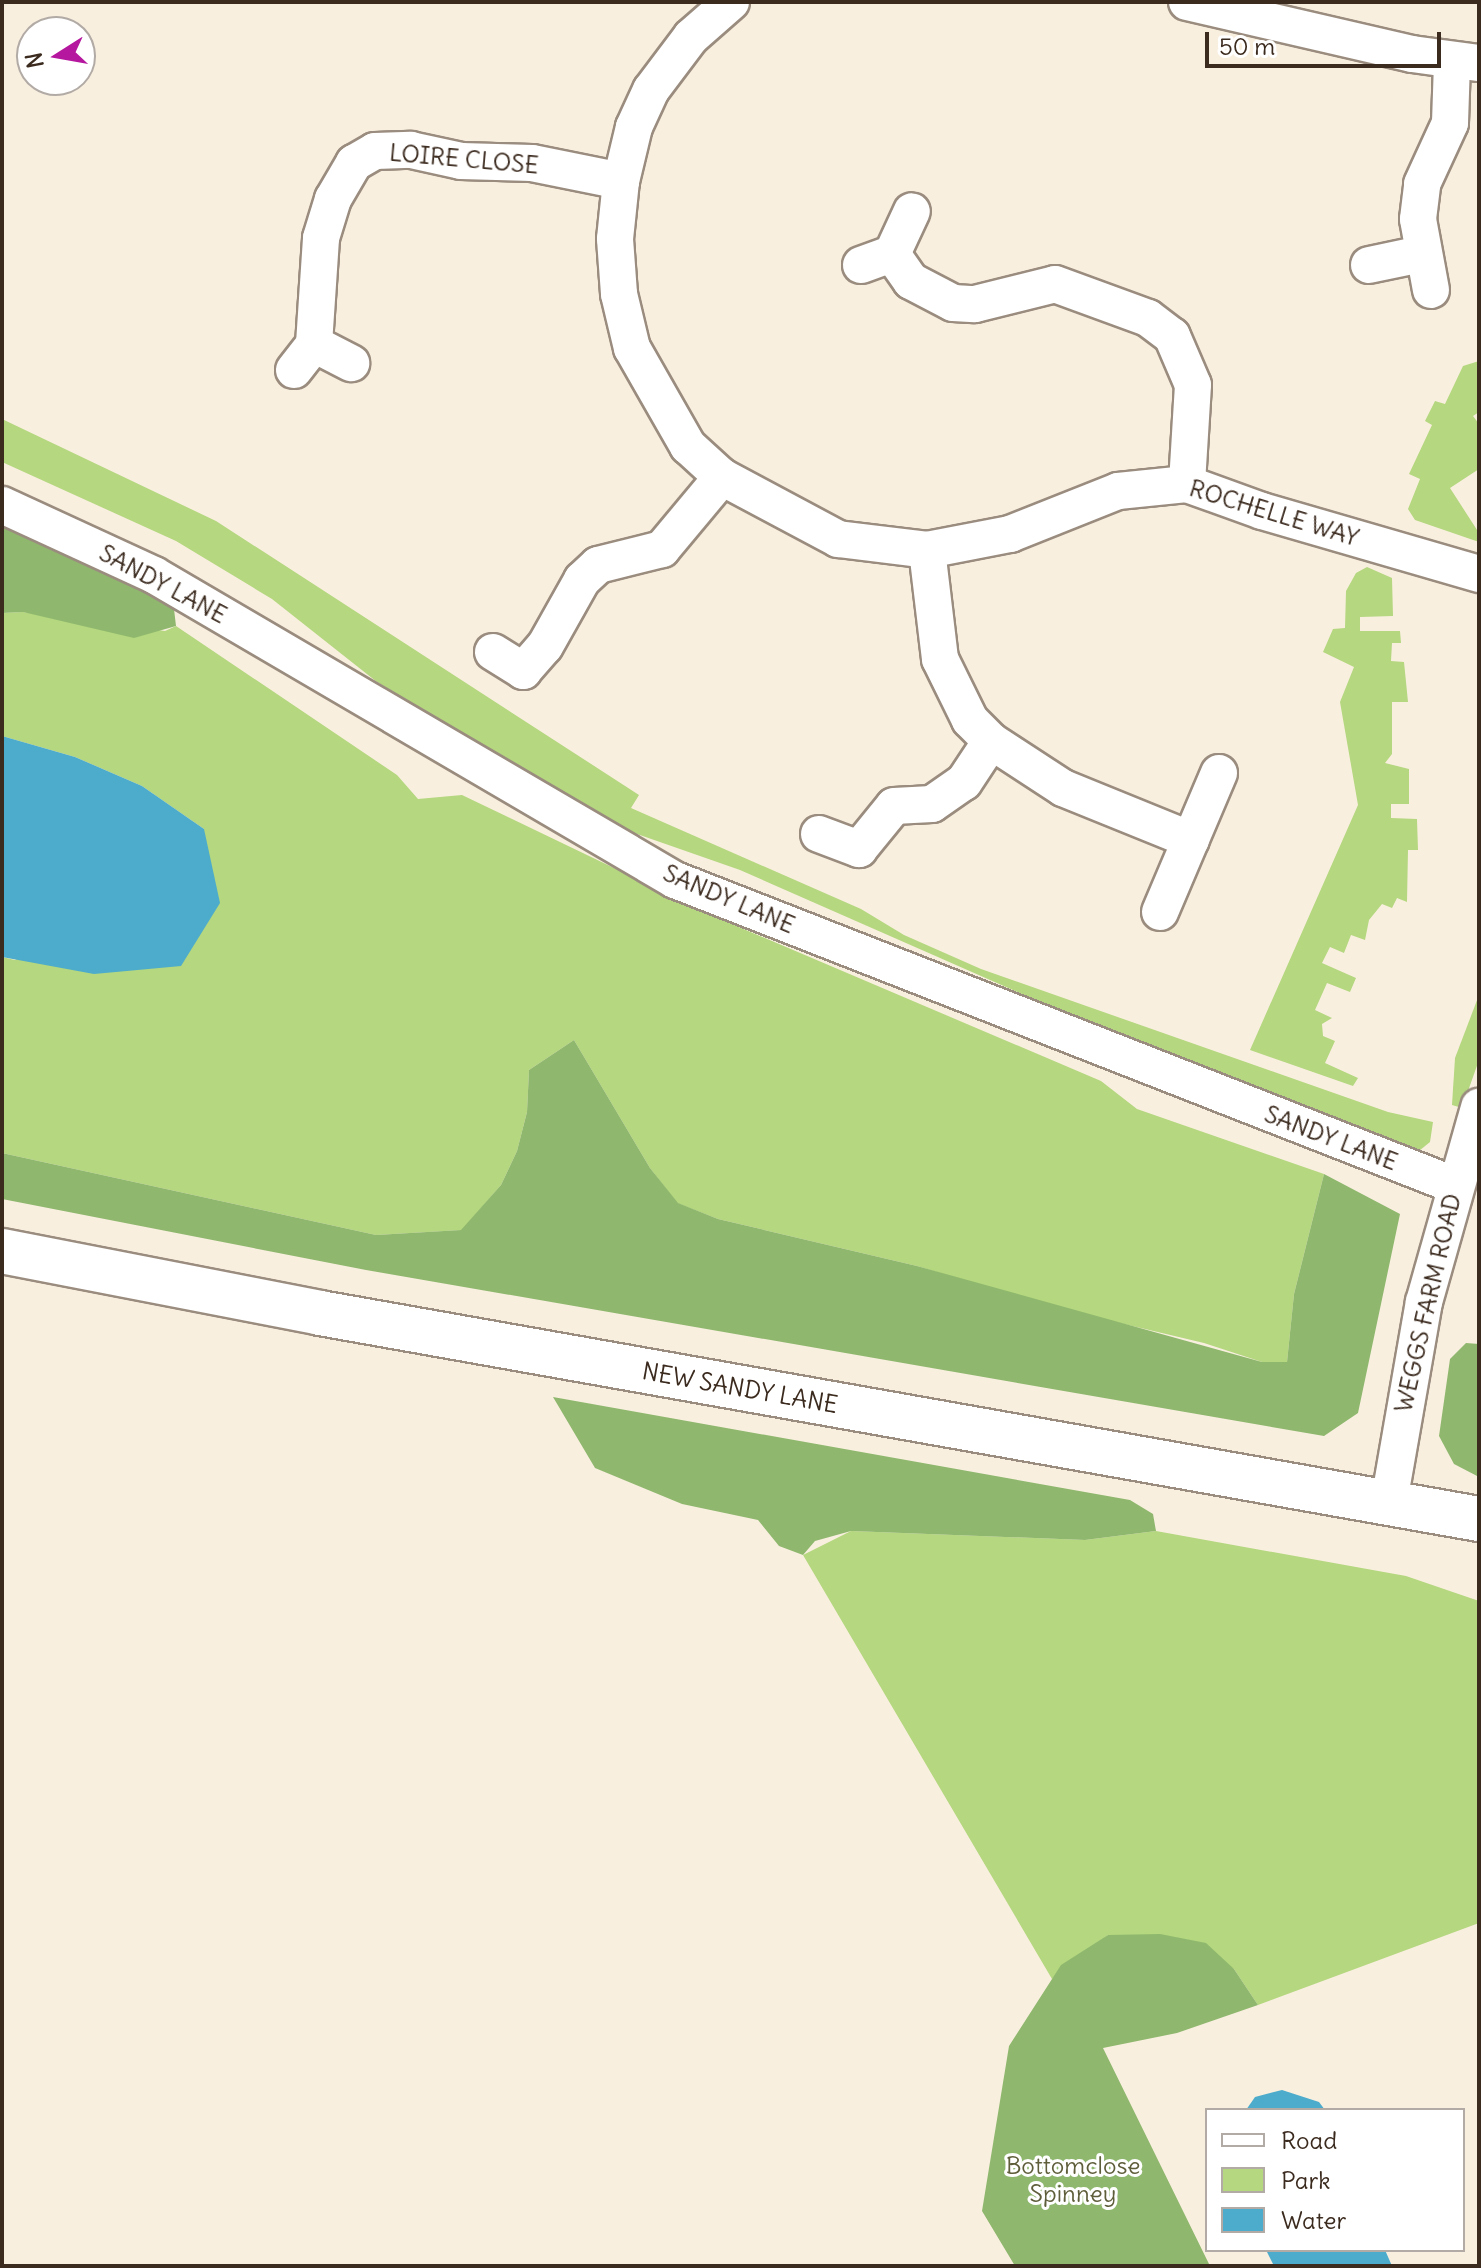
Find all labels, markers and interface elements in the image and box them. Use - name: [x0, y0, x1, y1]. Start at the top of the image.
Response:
- north arrow: [16, 16, 96, 96]
- scale bar: [1209, 16, 1445, 66]
- text: 50 m: [1219, 31, 1275, 61]
- text: N: [19, 50, 50, 70]
- street label: LOIRE CLOSE: [388, 138, 540, 180]
- street label: ROCHELLE WAY: [1186, 474, 1362, 552]
- street label: SANDY LANE: [94, 538, 232, 630]
- street label: SANDY LANE: [659, 858, 799, 940]
- street label: SANDY LANE: [1260, 1099, 1402, 1177]
- street label: WEGGS FARM ROAD: [1389, 1191, 1467, 1415]
- street label: NEW SANDY LANE: [640, 1357, 840, 1419]
- legend: [1205, 2108, 1465, 2252]
- text: Road: [1281, 2125, 1337, 2155]
- park label: Bottomclose Spinney: [1006, 2152, 1140, 2208]
- text: Park: [1281, 2165, 1331, 2195]
- text: Water: [1281, 2205, 1346, 2235]

